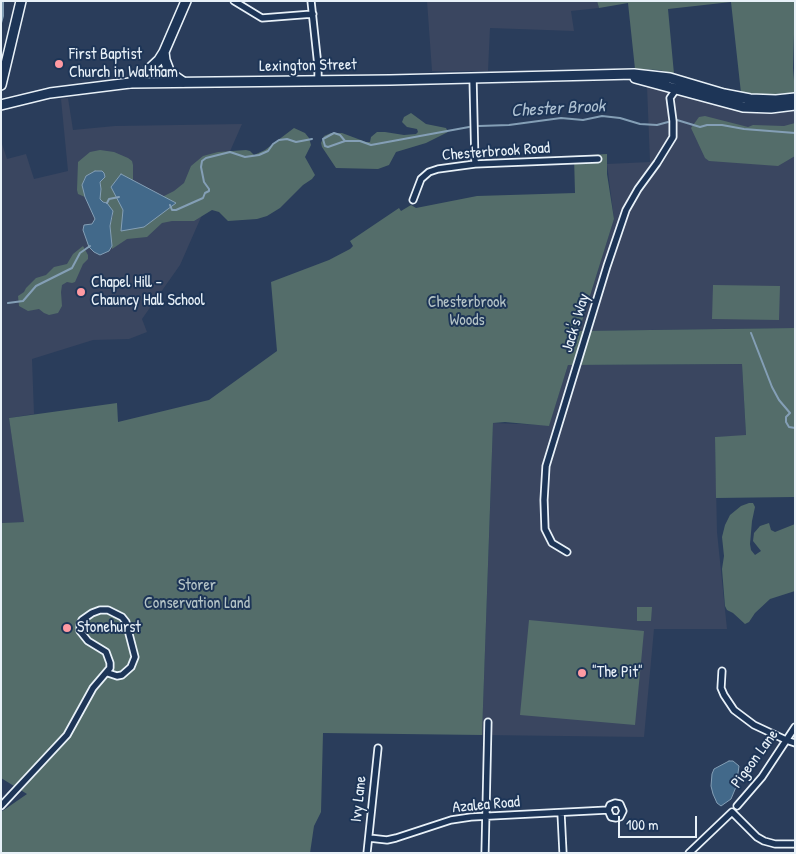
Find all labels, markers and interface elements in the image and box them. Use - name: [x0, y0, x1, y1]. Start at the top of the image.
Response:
- place label: First Baptist Church in Waltham: [69, 45, 178, 83]
- street label: Lexington Street: [259, 56, 357, 76]
- marker: First Baptist Church in Waltham: [53, 58, 65, 70]
- water label: Chester Brook: [511, 96, 605, 122]
- street label: Chesterbrook Road: [441, 139, 551, 165]
- place label: Chapel Hill - Chauncy Hall School: [91, 273, 205, 311]
- marker: Chapel Hill - Chauncy Hall School: [75, 286, 87, 298]
- street label: Jack's Way: [558, 291, 594, 355]
- park label: Chesterbrook Woods: [428, 293, 506, 331]
- park label: Storer Conservation Land: [144, 576, 250, 614]
- place label: Stonehurst: [77, 618, 141, 638]
- marker: Stonehurst: [61, 622, 73, 634]
- place label: "The Pit": [592, 663, 643, 683]
- marker: "The Pit": [576, 667, 588, 679]
- street label: Pigeon Lane: [727, 726, 783, 792]
- street label: Ivy Lane: [347, 775, 371, 823]
- street label: Azalea Road: [451, 792, 521, 818]
- scale bar: [621, 806, 700, 838]
- text: 100 m: [626, 814, 659, 835]

